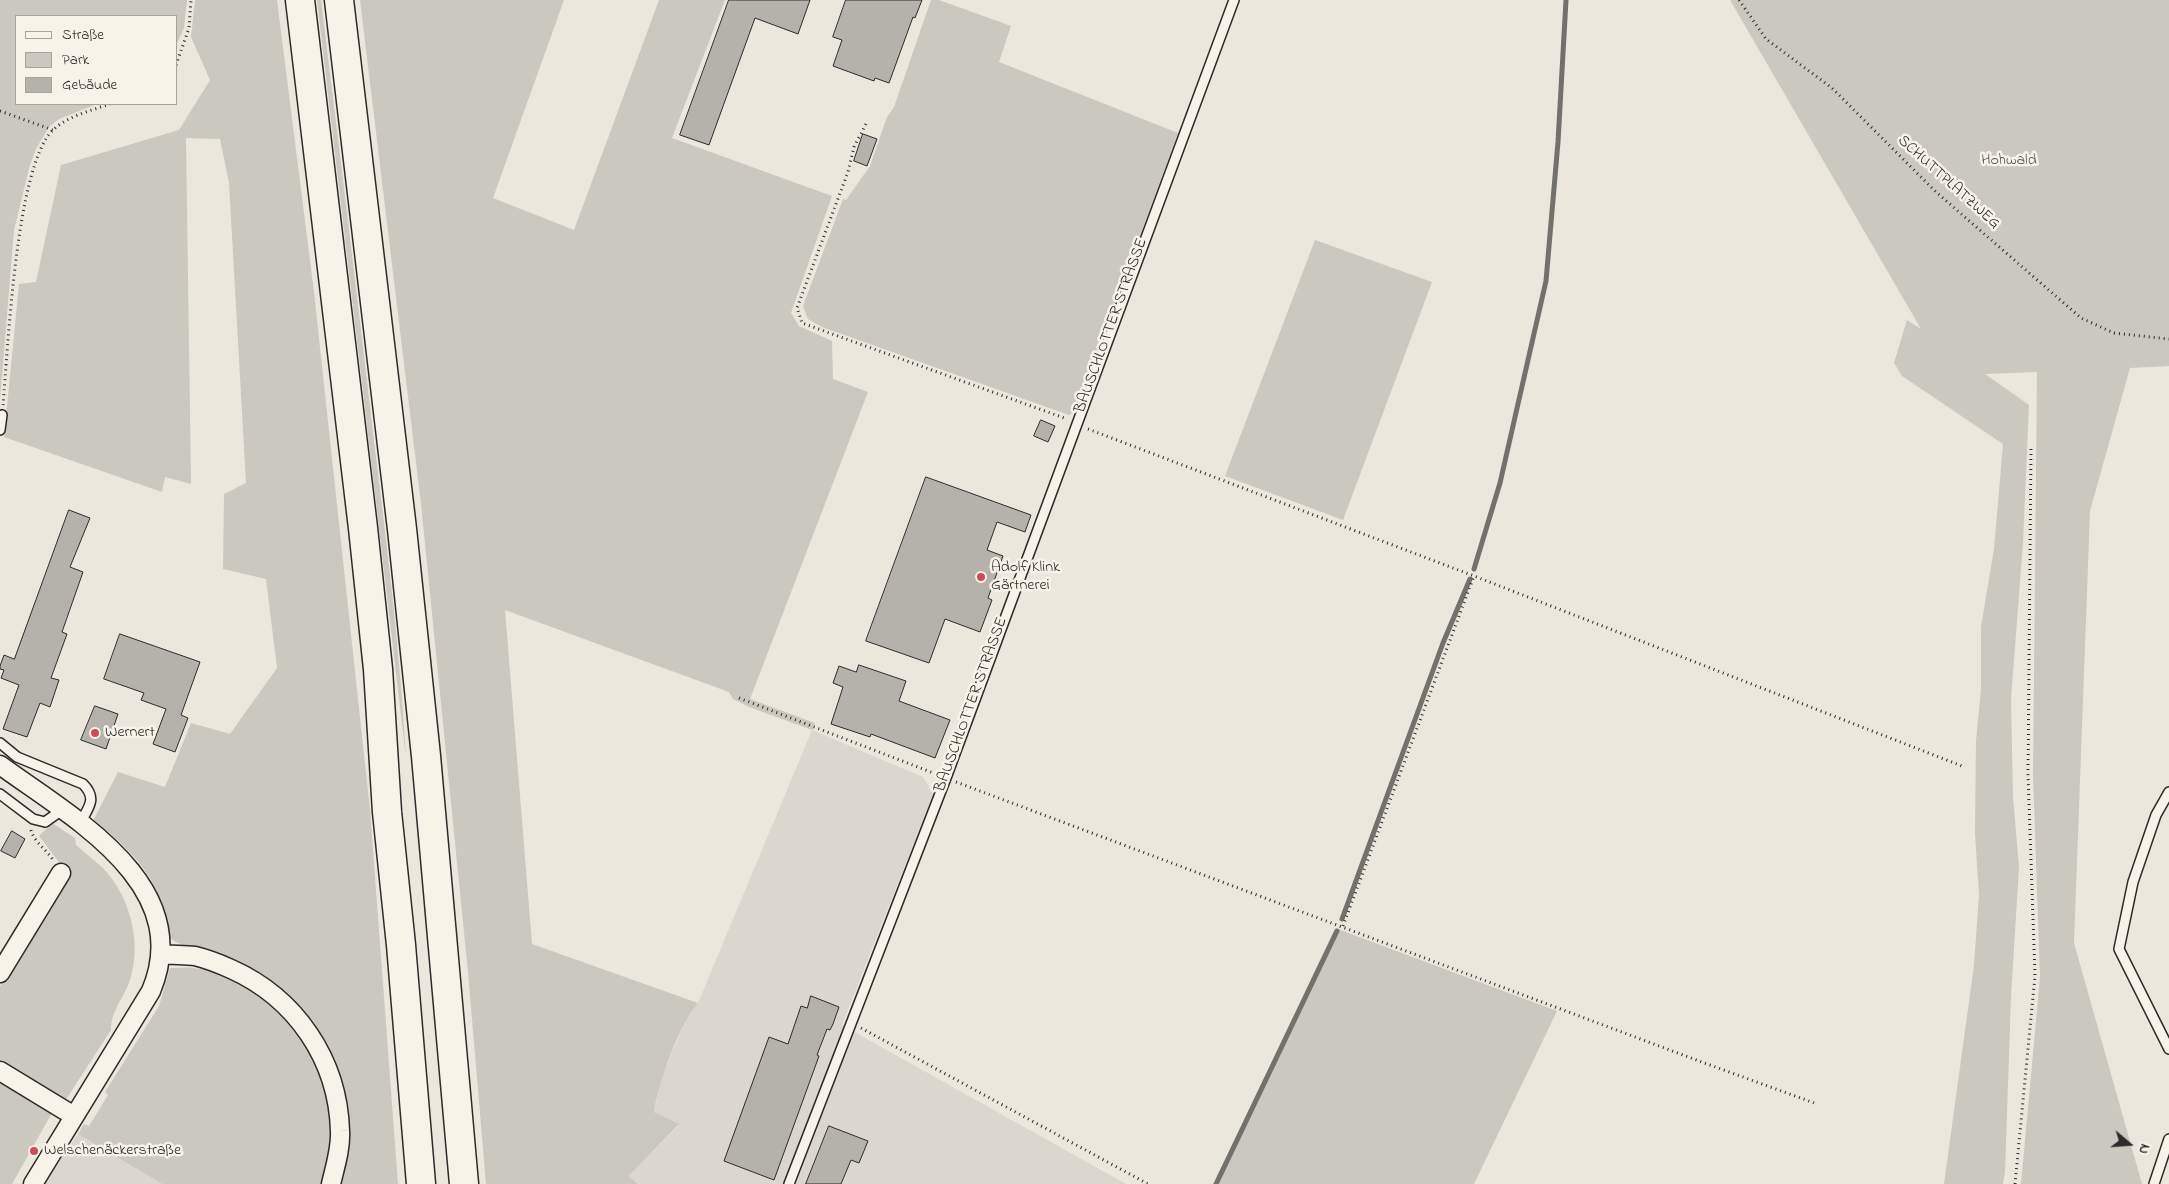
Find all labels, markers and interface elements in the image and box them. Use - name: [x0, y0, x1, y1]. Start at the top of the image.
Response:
- legend: [15, 15, 178, 105]
- text: Straße: [62, 24, 104, 46]
- text: Park: [62, 49, 89, 71]
- text: Gebäude: [62, 74, 117, 96]
- street label: SCHUTTPLATZWEG: [1893, 132, 2003, 234]
- park label: Hohwald: [1981, 151, 2037, 171]
- street label: BAUSCHLOTTER STRASSE: [1071, 236, 1153, 416]
- place label: Adolf Klink Gärtnerei: [991, 558, 1060, 596]
- marker: Adolf Klink Gärtnerei: [975, 571, 987, 583]
- street label: BAUSCHLOTTER STRASSE: [931, 615, 1013, 795]
- place label: Wernert: [105, 723, 155, 743]
- marker: Wernert: [89, 727, 101, 739]
- north arrow: [2104, 1119, 2154, 1169]
- place label: Welschenäckerstraße: [44, 1141, 181, 1161]
- text: N: [2132, 1141, 2155, 1157]
- marker: Welschenäckerstraße: [28, 1145, 40, 1157]

